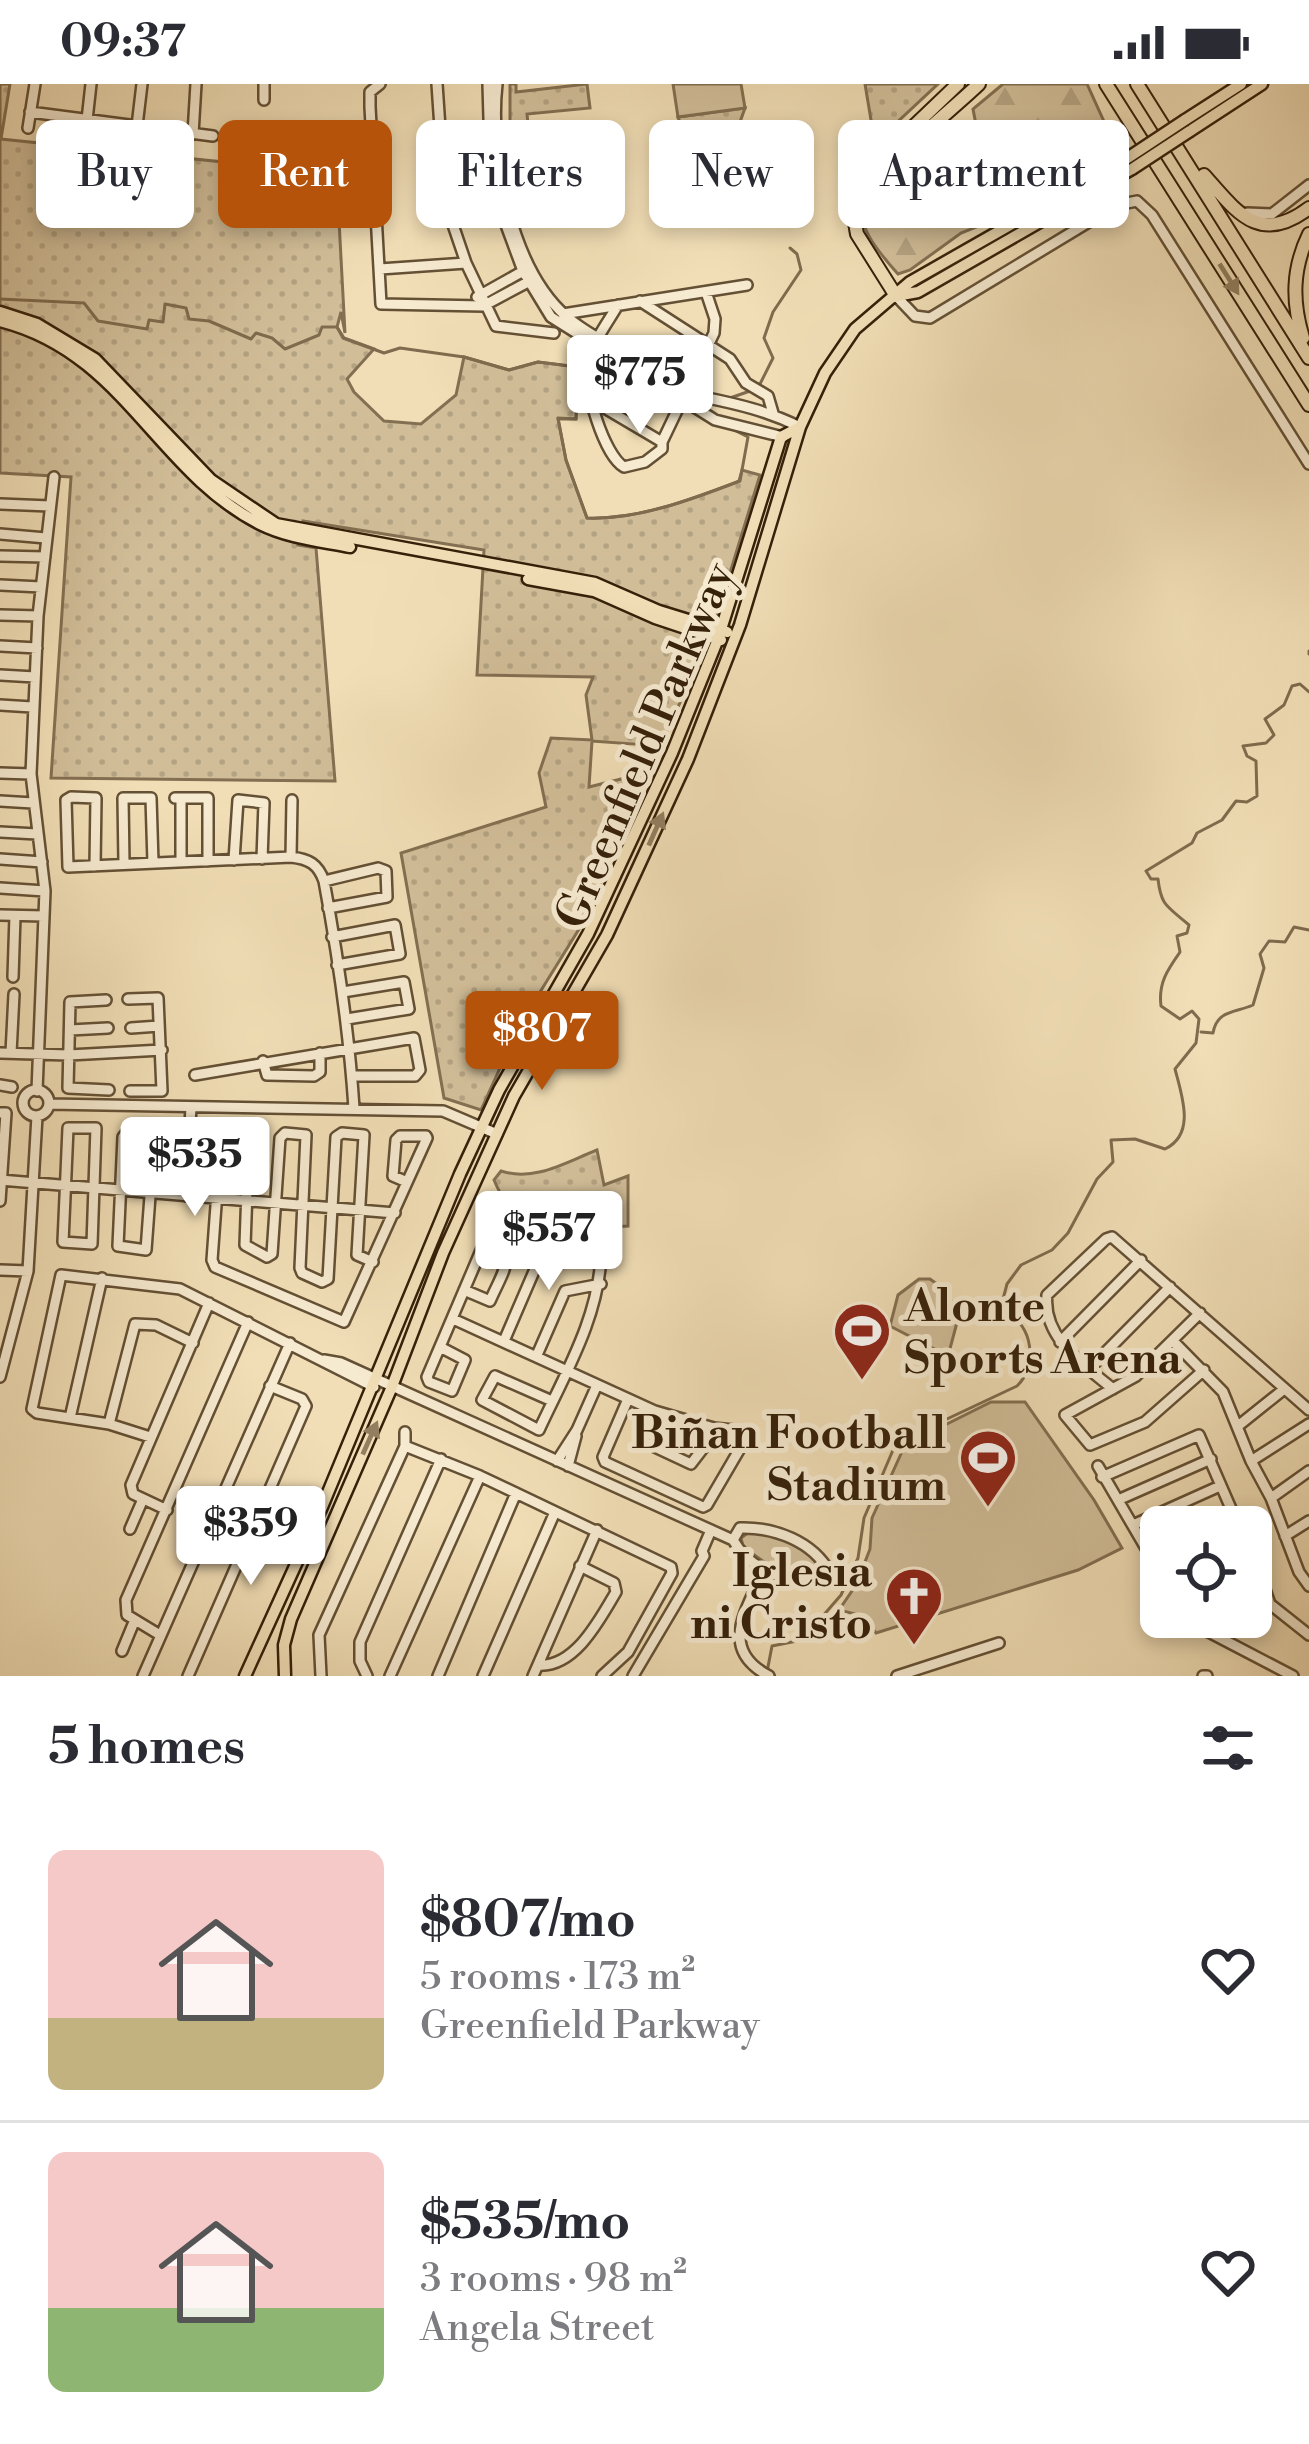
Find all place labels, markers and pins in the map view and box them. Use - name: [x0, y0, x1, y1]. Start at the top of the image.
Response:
- pin: $775: [569, 335, 711, 437]
- pin: $807: [471, 991, 613, 1093]
- pin: $535: [124, 1117, 266, 1219]
- pin: $557: [478, 1191, 620, 1293]
- place label: Alonte Sports Arena: [903, 1279, 1182, 1388]
- sports icon: Alonte Sports Arena: [831, 1300, 893, 1382]
- place label: Biñan Football Stadium: [631, 1406, 946, 1515]
- sports icon: Biñan Football Stadium: [957, 1427, 1019, 1509]
- pin: $359: [180, 1486, 322, 1588]
- place label: Iglesia ni Cristo: [690, 1544, 873, 1653]
- church icon: Iglesia ni Cristo: [883, 1565, 945, 1647]

